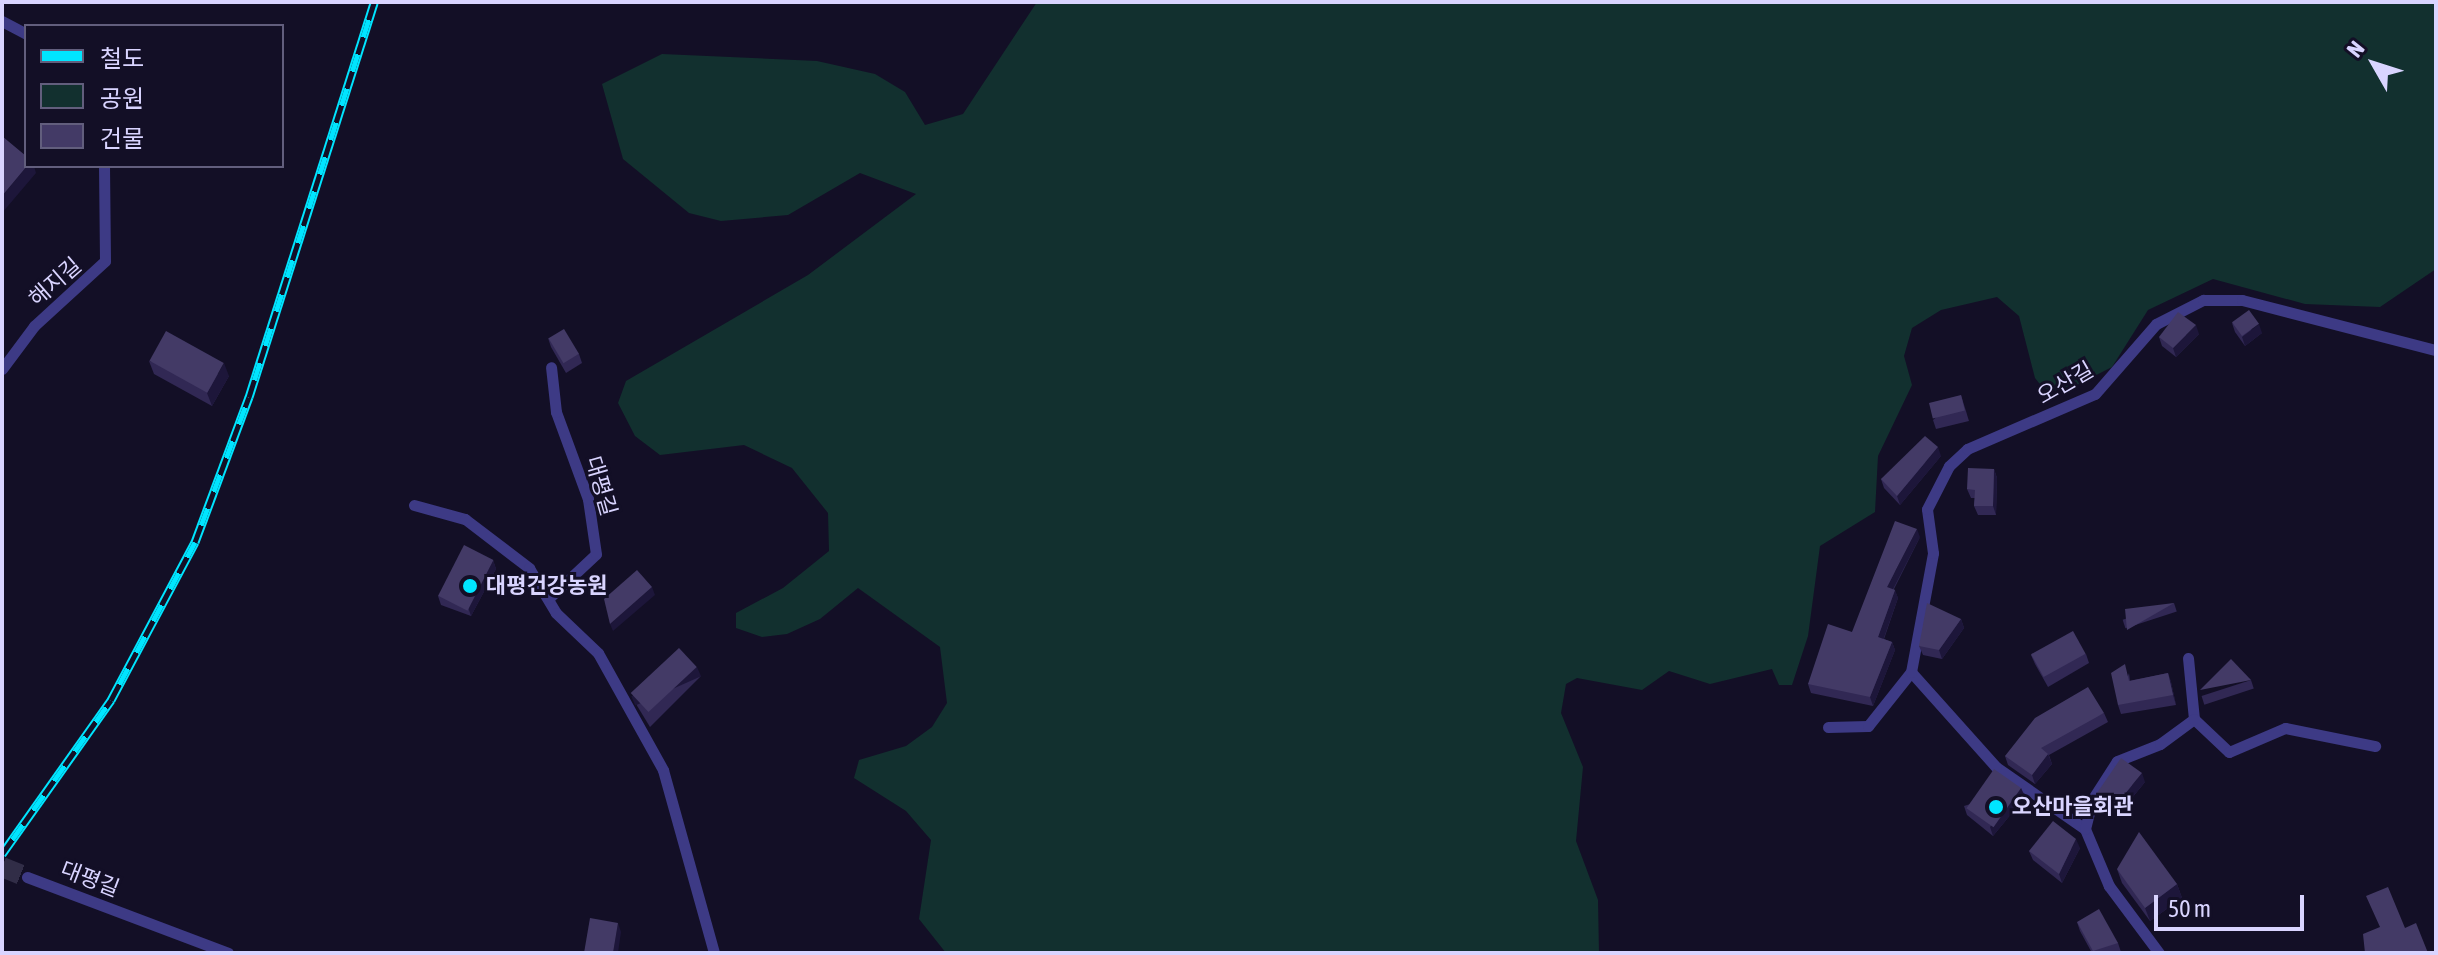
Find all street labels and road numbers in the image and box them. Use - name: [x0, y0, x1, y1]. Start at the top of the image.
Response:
- street label: 해지길: [23, 252, 87, 312]
- street label: 오산길: [2032, 356, 2098, 410]
- street label: 대평길: [580, 453, 622, 519]
- street label: 대평길: [57, 856, 123, 902]

